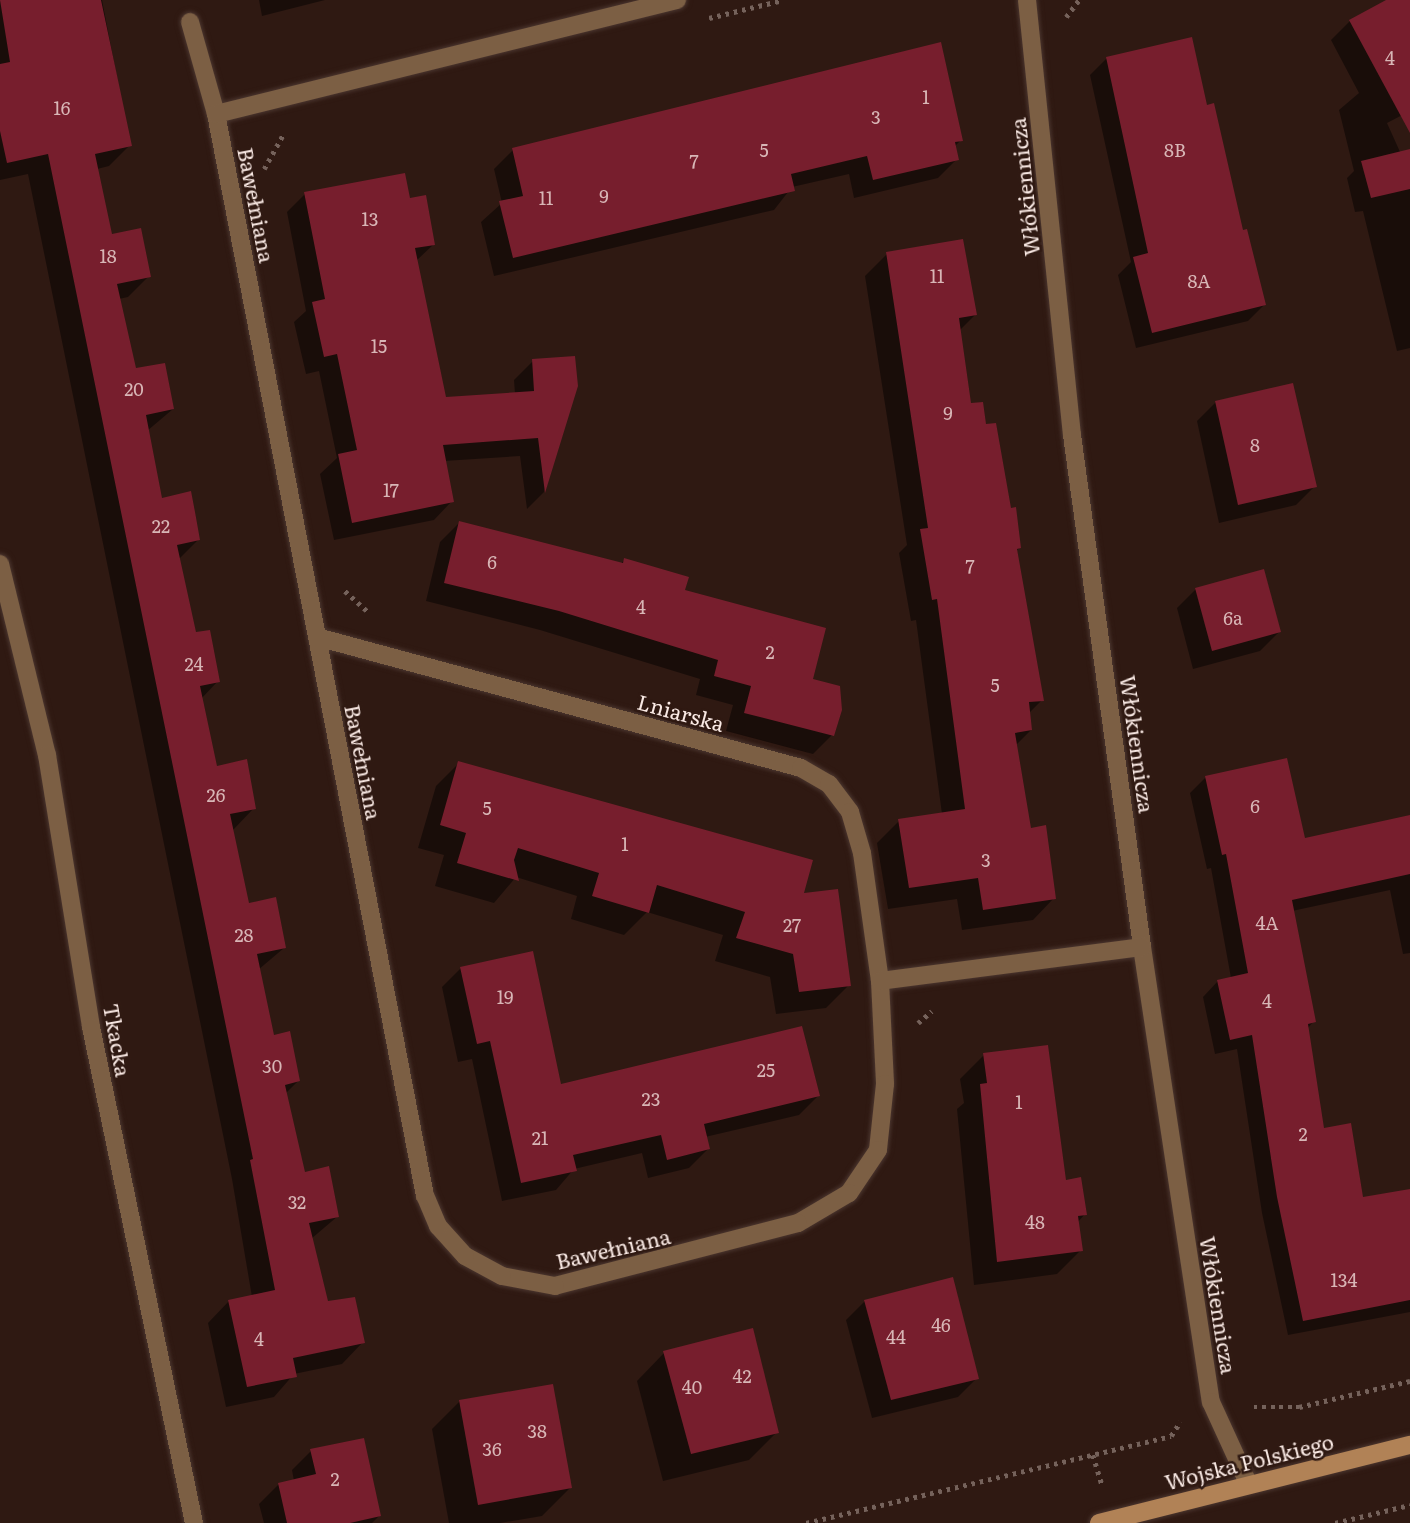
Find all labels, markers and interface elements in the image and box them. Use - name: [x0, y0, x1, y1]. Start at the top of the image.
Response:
- house number: 4: [1385, 47, 1395, 69]
- house number: 1: [922, 86, 930, 108]
- house number: 16: [54, 97, 70, 119]
- house number: 3: [871, 106, 881, 128]
- street label: Włókiennicza: [1004, 117, 1044, 257]
- house number: 5: [759, 139, 769, 161]
- house number: 8B: [1164, 139, 1186, 161]
- street label: Bawełniana: [233, 145, 281, 265]
- house number: 7: [689, 150, 699, 172]
- house number: 9: [599, 185, 609, 207]
- house number: 11: [539, 187, 553, 209]
- house number: 13: [361, 208, 379, 230]
- house number: 18: [99, 245, 117, 267]
- house number: 11: [930, 265, 944, 287]
- house number: 8A: [1187, 270, 1211, 292]
- house number: 15: [371, 335, 387, 357]
- house number: 20: [124, 378, 144, 400]
- house number: 9: [943, 402, 953, 424]
- house number: 8: [1250, 434, 1260, 456]
- house number: 17: [383, 479, 399, 501]
- house number: 22: [152, 515, 170, 537]
- house number: 6: [487, 551, 497, 573]
- house number: 7: [965, 555, 975, 577]
- house number: 4: [636, 596, 646, 618]
- house number: 6a: [1223, 607, 1243, 629]
- house number: 2: [765, 641, 775, 663]
- house number: 24: [184, 653, 204, 675]
- house number: 5: [990, 674, 1000, 696]
- street label: Włókiennicza: [1116, 674, 1160, 814]
- street label: Lniarska: [635, 688, 727, 736]
- street label: Bawełniana: [340, 702, 388, 822]
- house number: 26: [207, 784, 225, 806]
- house number: 6: [1250, 795, 1260, 817]
- house number: 5: [482, 797, 492, 819]
- house number: 1: [621, 833, 629, 855]
- house number: 3: [981, 849, 991, 871]
- house number: 4A: [1255, 912, 1279, 934]
- house number: 27: [783, 914, 801, 936]
- house number: 28: [234, 924, 254, 946]
- house number: 19: [497, 986, 513, 1008]
- house number: 4: [1262, 990, 1272, 1012]
- street label: Tkacka: [99, 1002, 137, 1078]
- house number: 30: [262, 1055, 282, 1077]
- house number: 25: [757, 1059, 775, 1081]
- house number: 23: [642, 1088, 660, 1110]
- house number: 1: [1015, 1091, 1023, 1113]
- house number: 2: [1298, 1123, 1308, 1145]
- house number: 21: [532, 1127, 548, 1149]
- house number: 32: [288, 1191, 306, 1213]
- house number: 48: [1025, 1211, 1045, 1233]
- street label: Bawełniana: [553, 1223, 673, 1273]
- street label: Włókiennicza: [1196, 1234, 1242, 1376]
- house number: 134: [1331, 1269, 1357, 1291]
- house number: 46: [931, 1314, 951, 1336]
- house number: 44: [886, 1326, 906, 1348]
- house number: 4: [254, 1328, 264, 1350]
- house number: 42: [732, 1365, 752, 1387]
- house number: 40: [682, 1376, 702, 1398]
- house number: 38: [527, 1420, 547, 1442]
- street label: Wojska Polskiego: [1162, 1428, 1336, 1494]
- house number: 36: [482, 1438, 502, 1460]
- house number: 2: [330, 1468, 340, 1490]

